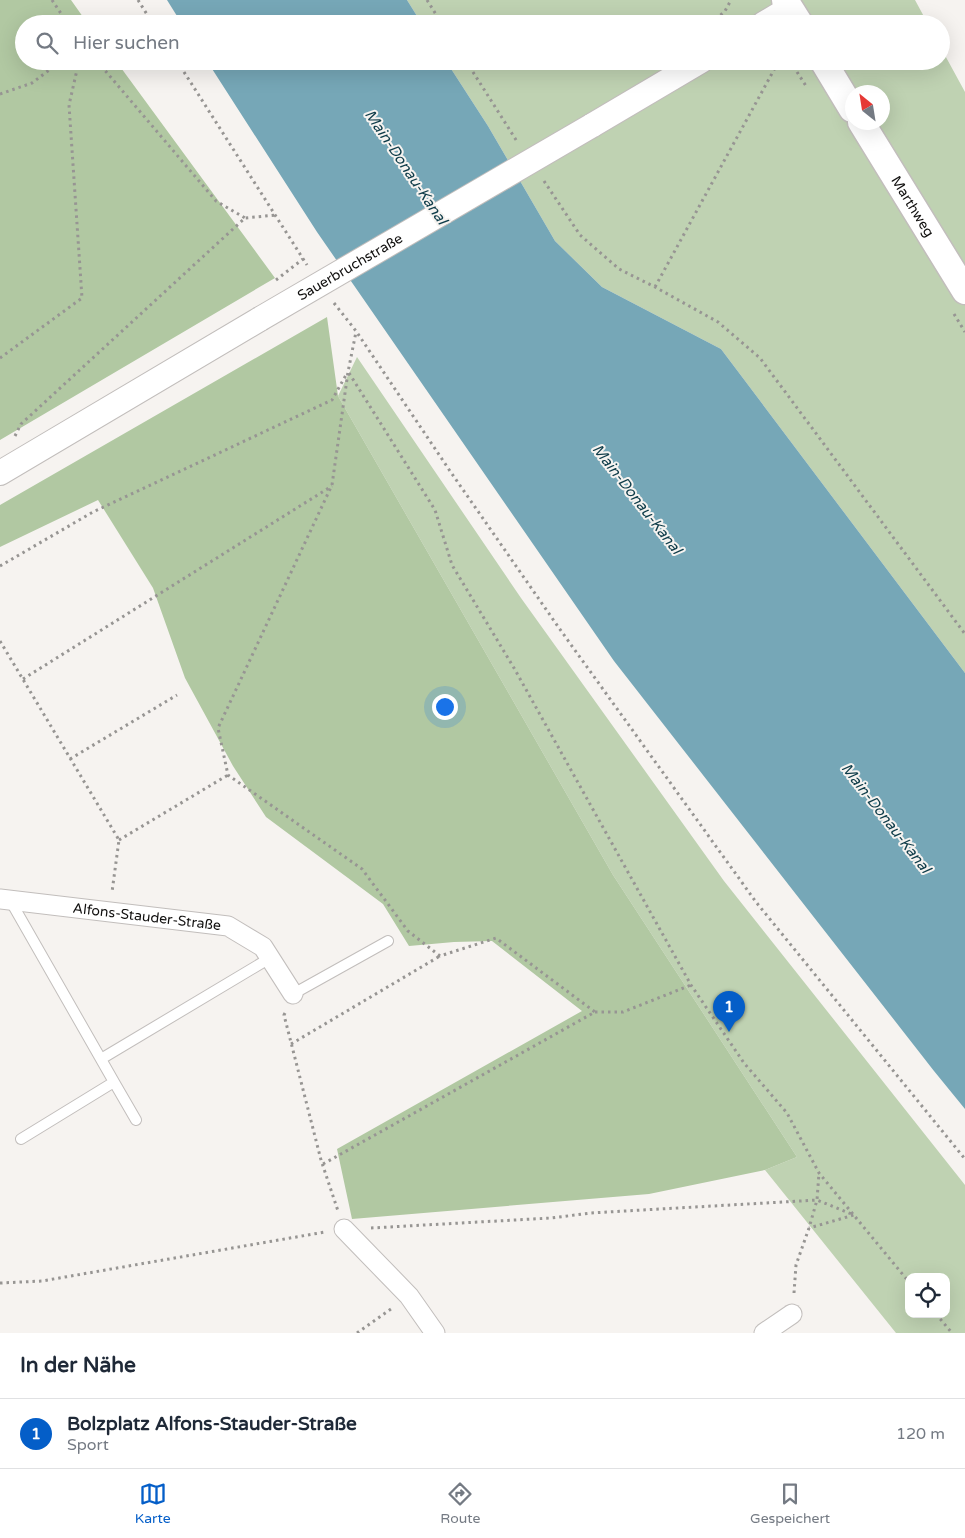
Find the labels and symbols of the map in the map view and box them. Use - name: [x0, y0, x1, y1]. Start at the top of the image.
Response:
- north arrow: [845, 85, 890, 130]
- water label: Main-Donau-Kanal: [361, 106, 452, 230]
- street label: Marthweg: [888, 173, 938, 240]
- street label: Sauerbruchstraße: [294, 229, 405, 304]
- water label: Main-Donau-Kanal: [588, 440, 687, 559]
- your location: [432, 694, 458, 720]
- water label: Main-Donau-Kanal: [837, 759, 936, 878]
- street label: Alfons-Stauder-Straße: [72, 899, 222, 934]
- pin: 1: [713, 991, 745, 1032]

